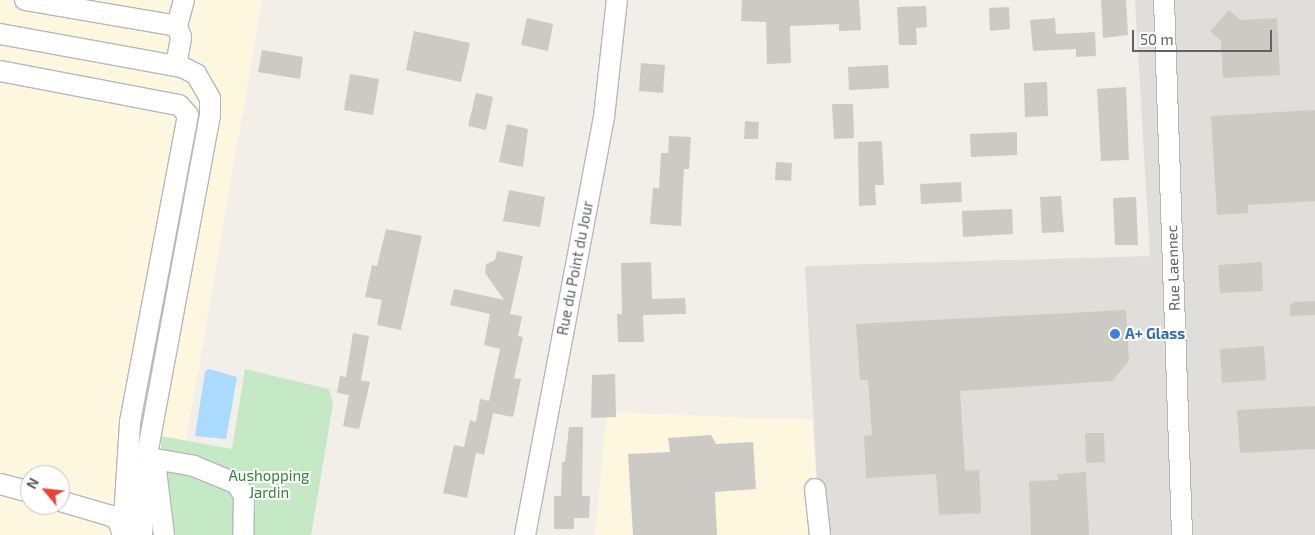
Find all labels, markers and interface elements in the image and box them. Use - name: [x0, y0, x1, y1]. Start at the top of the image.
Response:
- scale bar: [1135, 20, 1275, 52]
- text: 50 m: [1140, 30, 1174, 48]
- street label: Rue du Point du Jour: [553, 199, 597, 337]
- street label: Rue Laennec: [1163, 225, 1183, 311]
- place label: A+ Glass: [1125, 325, 1185, 343]
- marker: A+ Glass: [1109, 328, 1121, 340]
- north arrow: [20, 465, 70, 515]
- park label: Aushopping Jardin: [229, 466, 309, 501]
- text: N: [22, 475, 42, 492]

